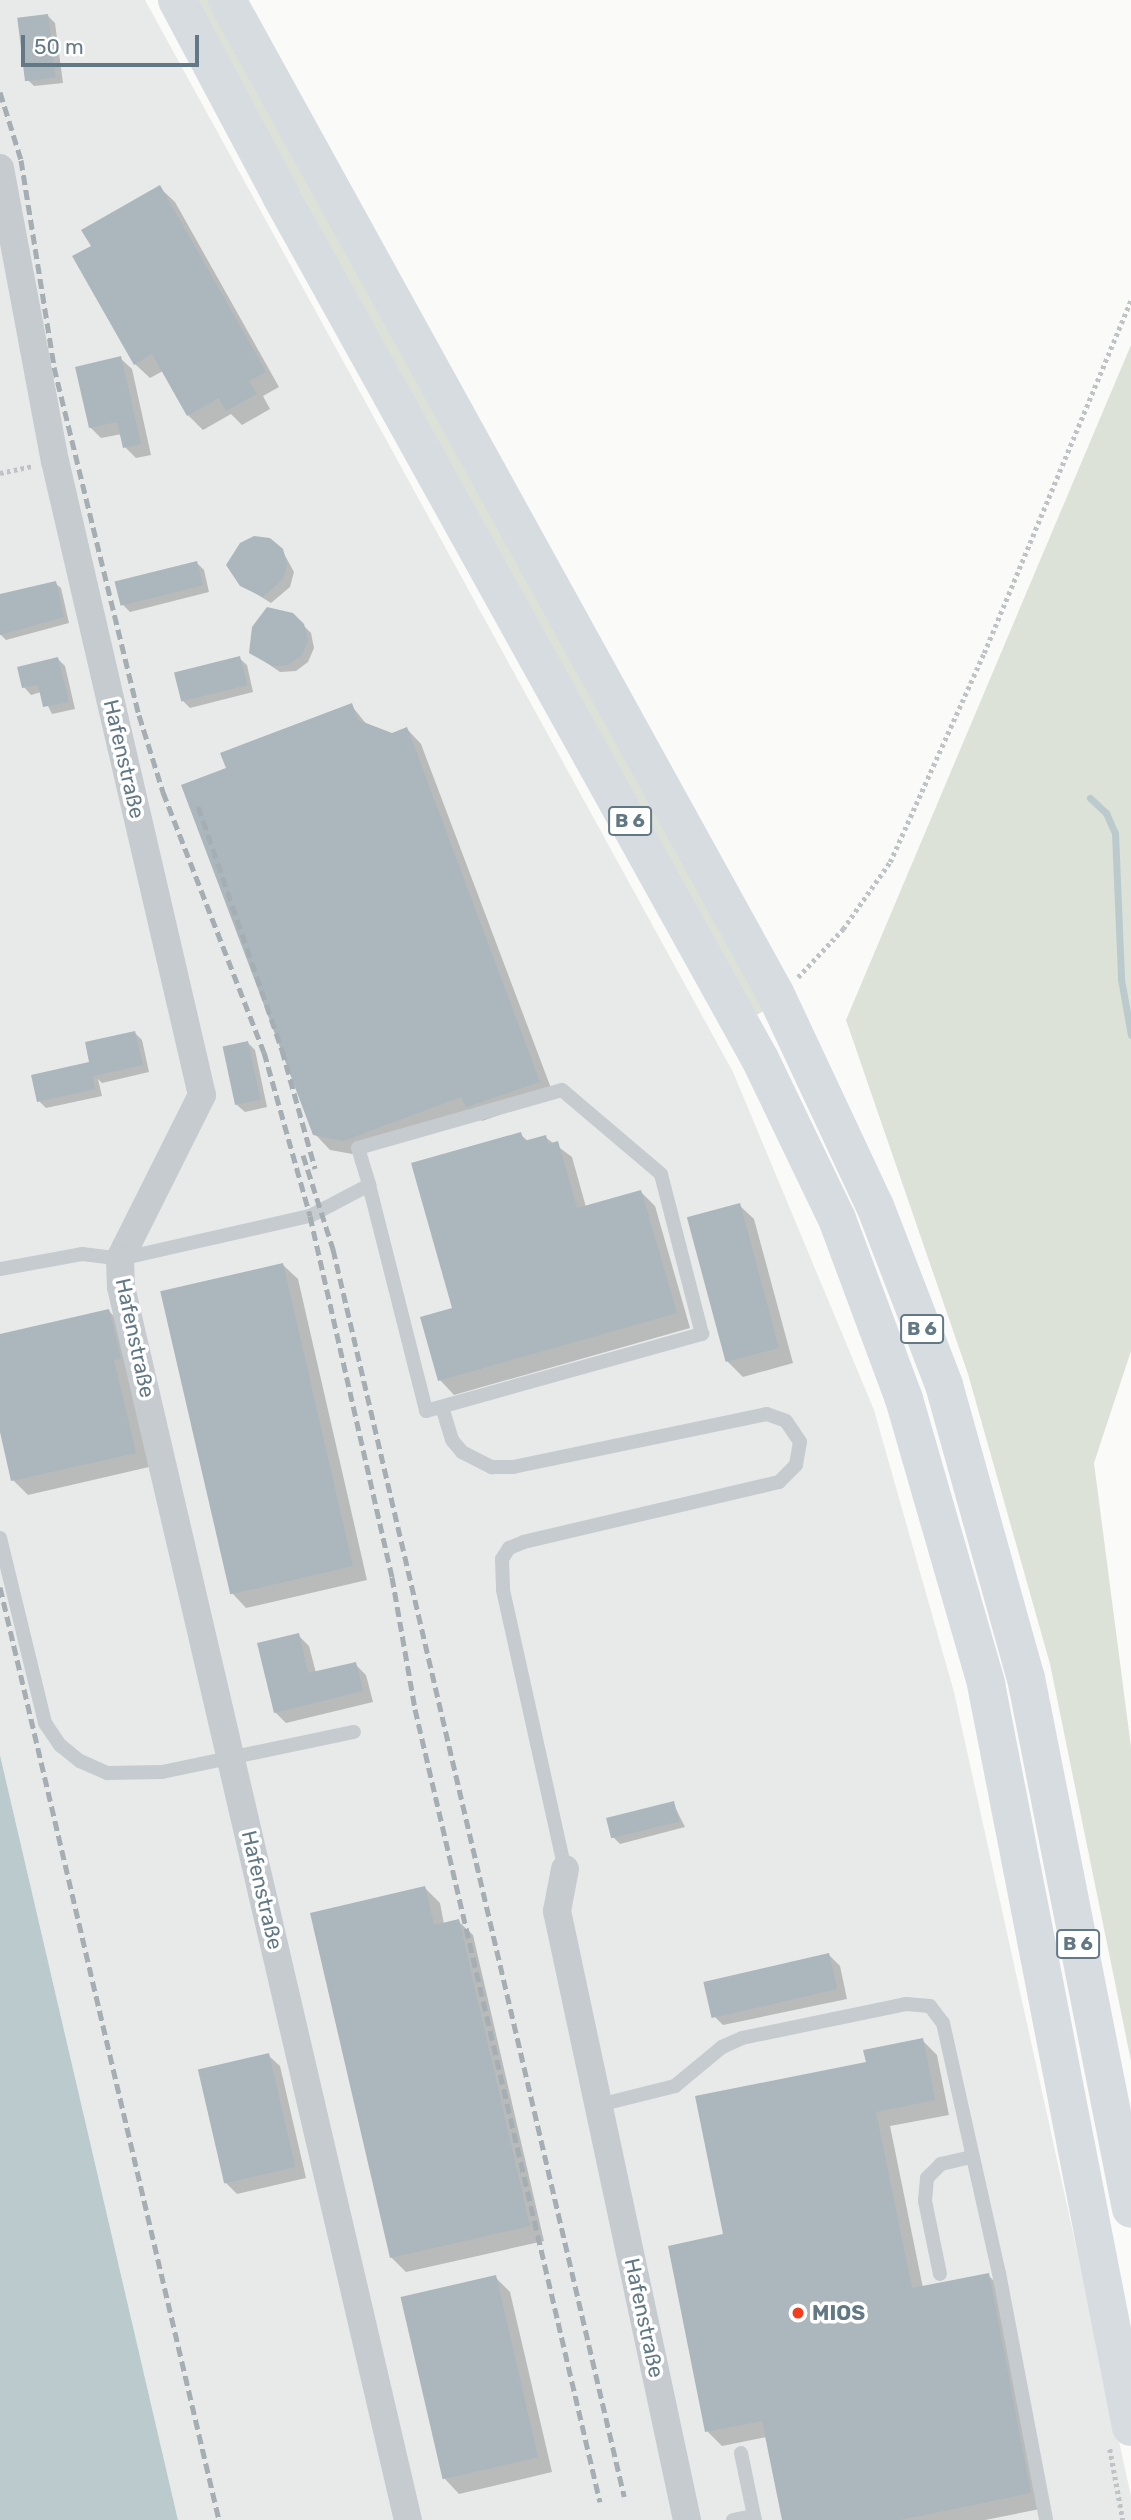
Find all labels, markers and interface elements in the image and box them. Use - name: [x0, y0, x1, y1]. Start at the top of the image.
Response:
- scale bar: [24, 21, 203, 65]
- text: 50 m: [34, 34, 84, 59]
- street label: Hafenstraße: [98, 697, 150, 821]
- road number: B 6: [607, 806, 653, 836]
- street label: Hafenstraße: [110, 1276, 160, 1400]
- road number: B 6: [899, 1314, 945, 1344]
- street label: Hafenstraße: [236, 1828, 288, 1952]
- road number: B 6: [1055, 1928, 1101, 1960]
- street label: Hafenstraße: [619, 2256, 669, 2380]
- place label: MIOS: [812, 2300, 865, 2326]
- marker: MIOS: [790, 2305, 806, 2321]

